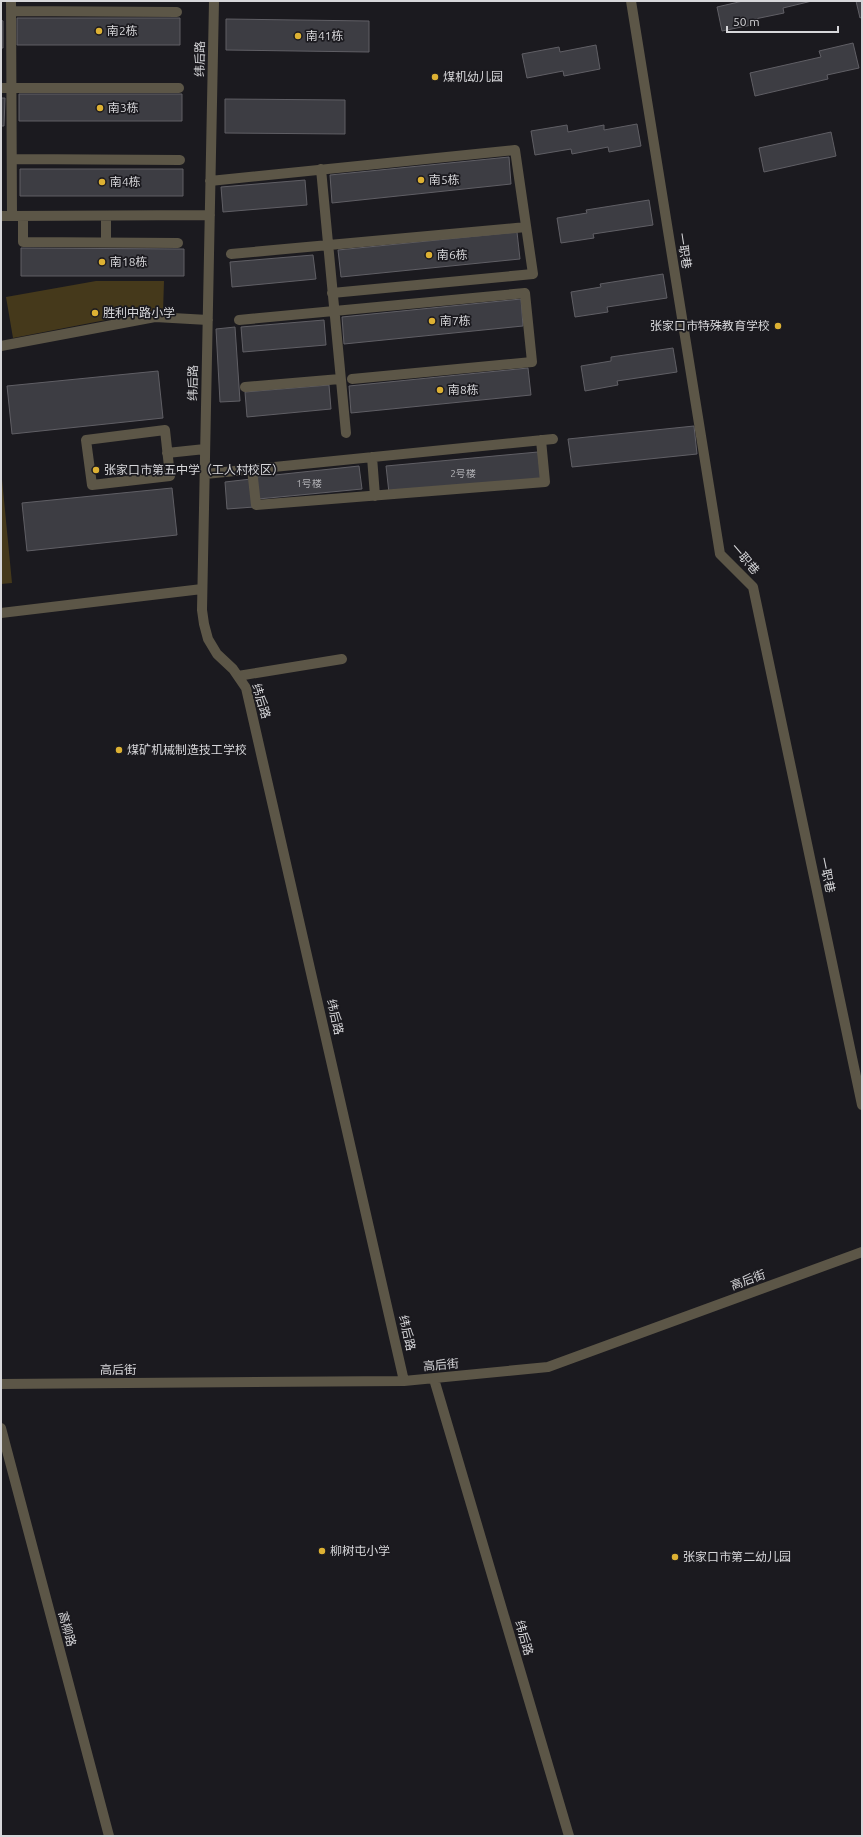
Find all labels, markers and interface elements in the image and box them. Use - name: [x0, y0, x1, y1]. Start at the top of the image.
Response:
- scale bar: [727, 8, 838, 34]
- text: 50 m: [733, 15, 760, 28]
- place label: 南2栋: [107, 24, 138, 37]
- marker: 南2栋: [94, 26, 104, 36]
- place label: 南41栋: [306, 29, 344, 42]
- marker: 南41栋: [293, 31, 303, 41]
- street label: 纬后路: [193, 41, 206, 77]
- place label: 煤机幼儿园: [443, 70, 503, 83]
- marker: 煤机幼儿园: [430, 72, 440, 82]
- place label: 南3栋: [108, 101, 139, 114]
- marker: 南3栋: [95, 103, 105, 113]
- place label: 南5栋: [429, 173, 460, 186]
- place label: 南4栋: [110, 175, 141, 188]
- marker: 南5栋: [416, 175, 426, 185]
- marker: 南4栋: [97, 177, 107, 187]
- street label: 一职巷: [675, 232, 694, 270]
- place label: 南6栋: [437, 248, 468, 261]
- marker: 南6栋: [424, 250, 434, 260]
- place label: 南18栋: [110, 255, 148, 268]
- marker: 南18栋: [97, 257, 107, 267]
- place label: 胜利中路小学: [103, 306, 175, 319]
- marker: 胜利中路小学: [90, 308, 100, 318]
- place label: 南7栋: [440, 314, 471, 327]
- marker: 南7栋: [427, 316, 437, 326]
- place label: 张家口市特殊教育学校: [650, 319, 770, 332]
- marker: 张家口市特殊教育学校: [773, 321, 783, 331]
- street label: 纬后路: [186, 365, 199, 401]
- place label: 南8栋: [448, 383, 479, 396]
- marker: 南8栋: [435, 385, 445, 395]
- place label: 张家口市第五中学（工人村校区）: [104, 463, 284, 476]
- marker: 张家口市第五中学（工人村校区）: [91, 465, 101, 475]
- house number: 2号楼: [450, 468, 476, 479]
- house number: 1号楼: [296, 478, 322, 489]
- street label: 一职巷: [729, 541, 762, 577]
- street label: 纬后路: [250, 682, 273, 720]
- place label: 煤矿机械制造技工学校: [127, 743, 247, 756]
- marker: 煤矿机械制造技工学校: [114, 745, 124, 755]
- street label: 一职巷: [817, 856, 838, 894]
- street label: 纬后路: [325, 998, 346, 1036]
- street label: 高后街: [729, 1267, 767, 1292]
- street label: 纬后路: [397, 1314, 418, 1352]
- street label: 高后街: [422, 1356, 459, 1373]
- street label: 高后街: [100, 1363, 136, 1376]
- place label: 柳树屯小学: [330, 1544, 390, 1557]
- marker: 柳树屯小学: [317, 1546, 327, 1556]
- place label: 张家口市第二幼儿园: [683, 1550, 791, 1563]
- marker: 张家口市第二幼儿园: [670, 1552, 680, 1562]
- street label: 高柳路: [57, 1610, 78, 1648]
- street label: 纬后路: [513, 1619, 536, 1657]

